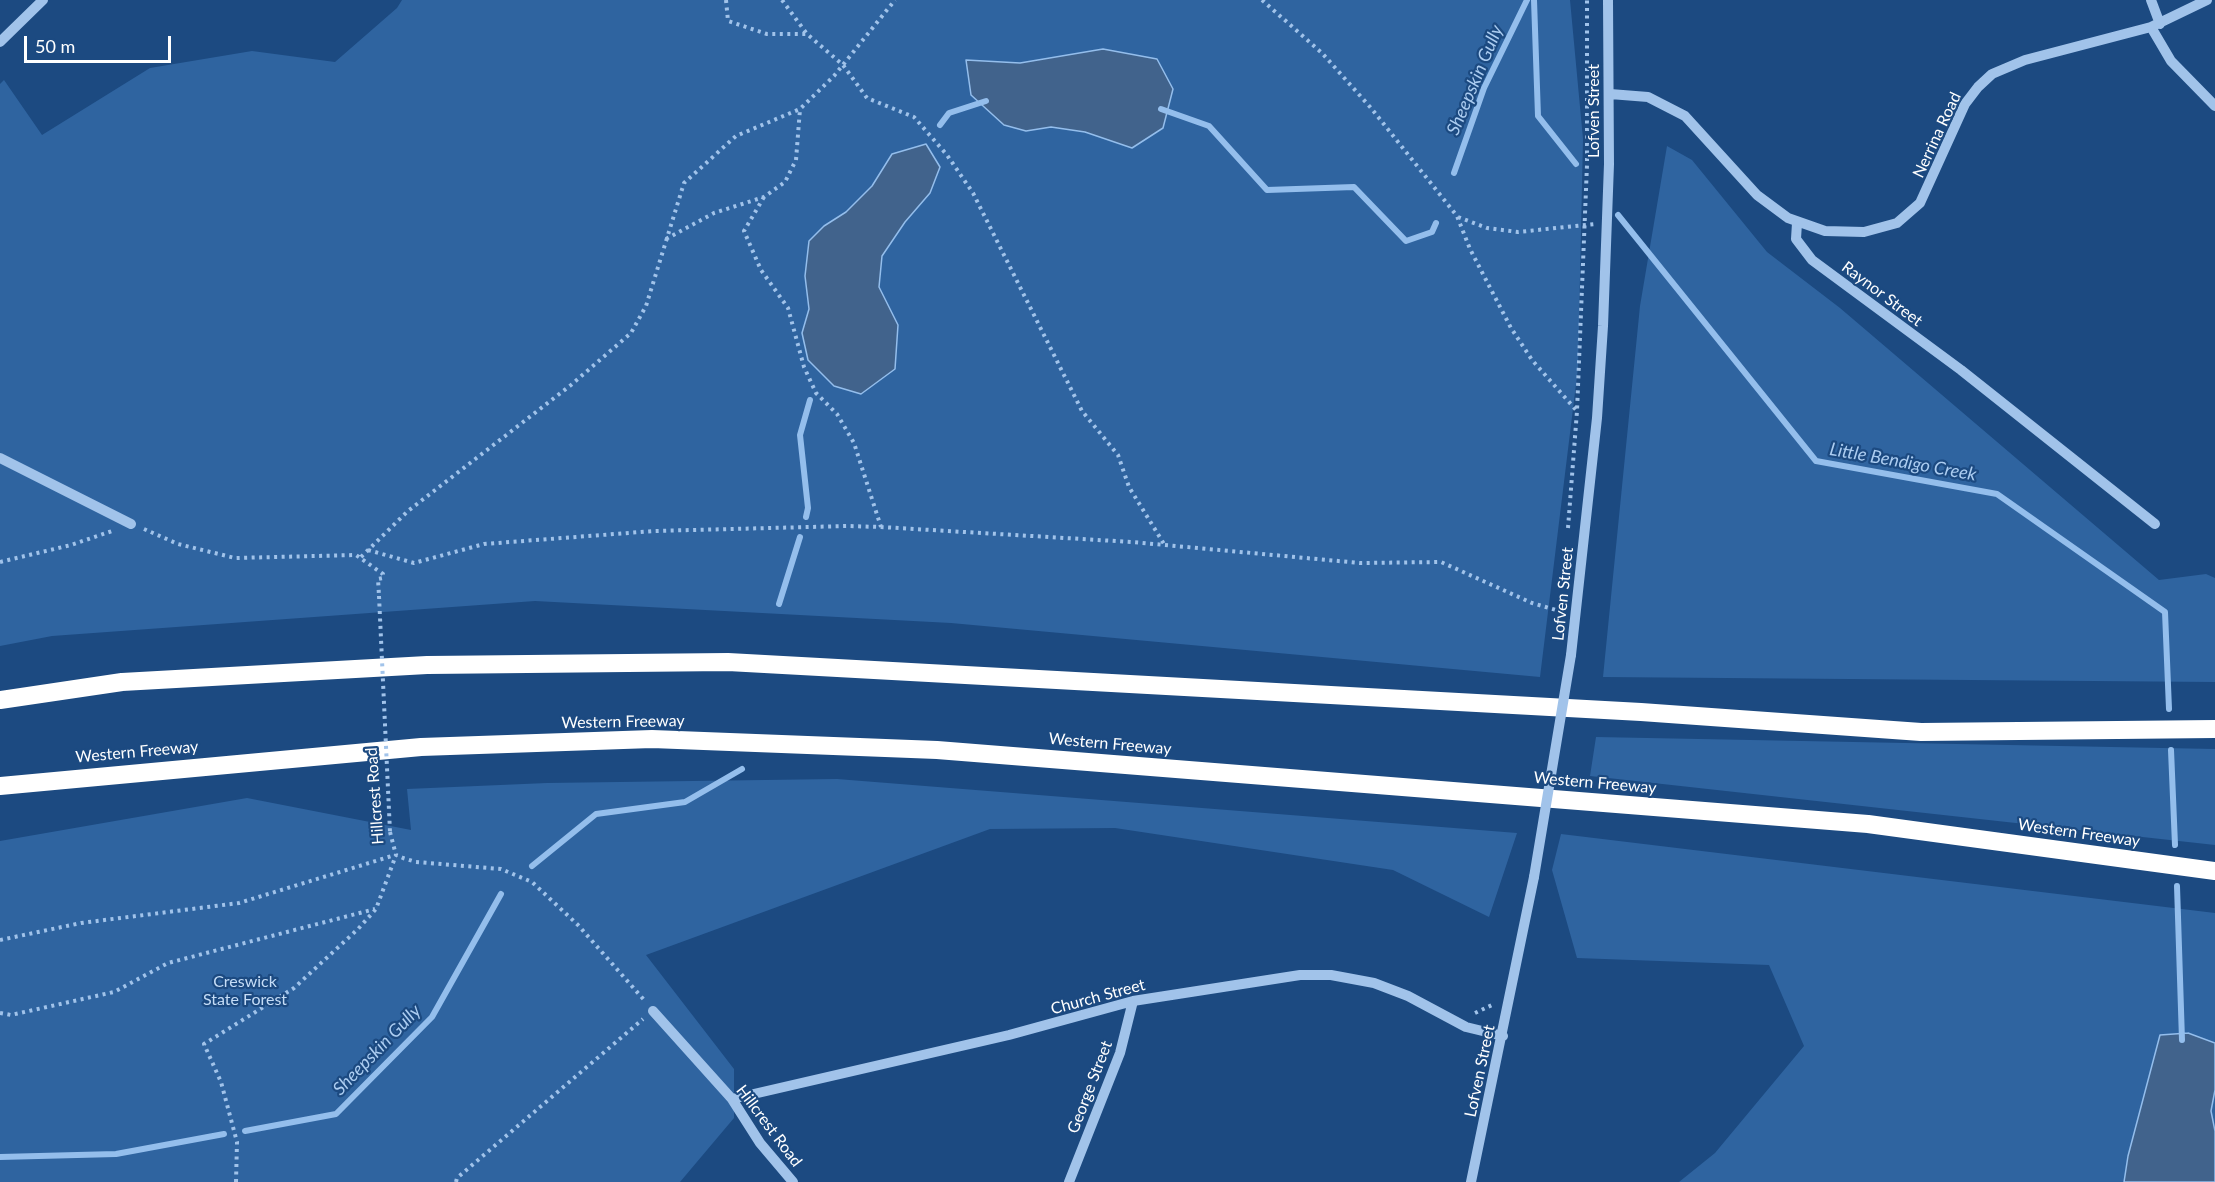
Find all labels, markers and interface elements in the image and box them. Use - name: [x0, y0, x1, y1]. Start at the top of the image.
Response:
- water label: Sheepskin Gully: [1442, 22, 1508, 138]
- scale bar: [27, 24, 174, 62]
- text: 50 m: [35, 35, 75, 57]
- street label: Lofven Street: [1584, 64, 1604, 158]
- street label: Nerrina Road: [1909, 89, 1965, 181]
- street label: Raynor Street: [1838, 257, 1926, 331]
- water label: Little Bendigo Creek: [1828, 438, 1978, 486]
- street label: Lofven Street: [1549, 546, 1577, 642]
- street label: Western Freeway: [561, 711, 685, 733]
- street label: Western Freeway: [1048, 729, 1172, 759]
- street label: Western Freeway: [75, 737, 199, 767]
- street label: Hillcrest Road: [362, 747, 388, 845]
- street label: Western Freeway: [1533, 768, 1657, 798]
- street label: Western Freeway: [2017, 815, 2141, 851]
- park label: Creswick State Forest: [203, 972, 287, 1010]
- street label: Church Street: [1049, 975, 1147, 1019]
- water label: Sheepskin Gully: [329, 1000, 425, 1100]
- street label: Lofven Street: [1461, 1023, 1499, 1119]
- street label: George Street: [1064, 1038, 1116, 1136]
- street label: Hillcrest Road: [732, 1081, 806, 1171]

